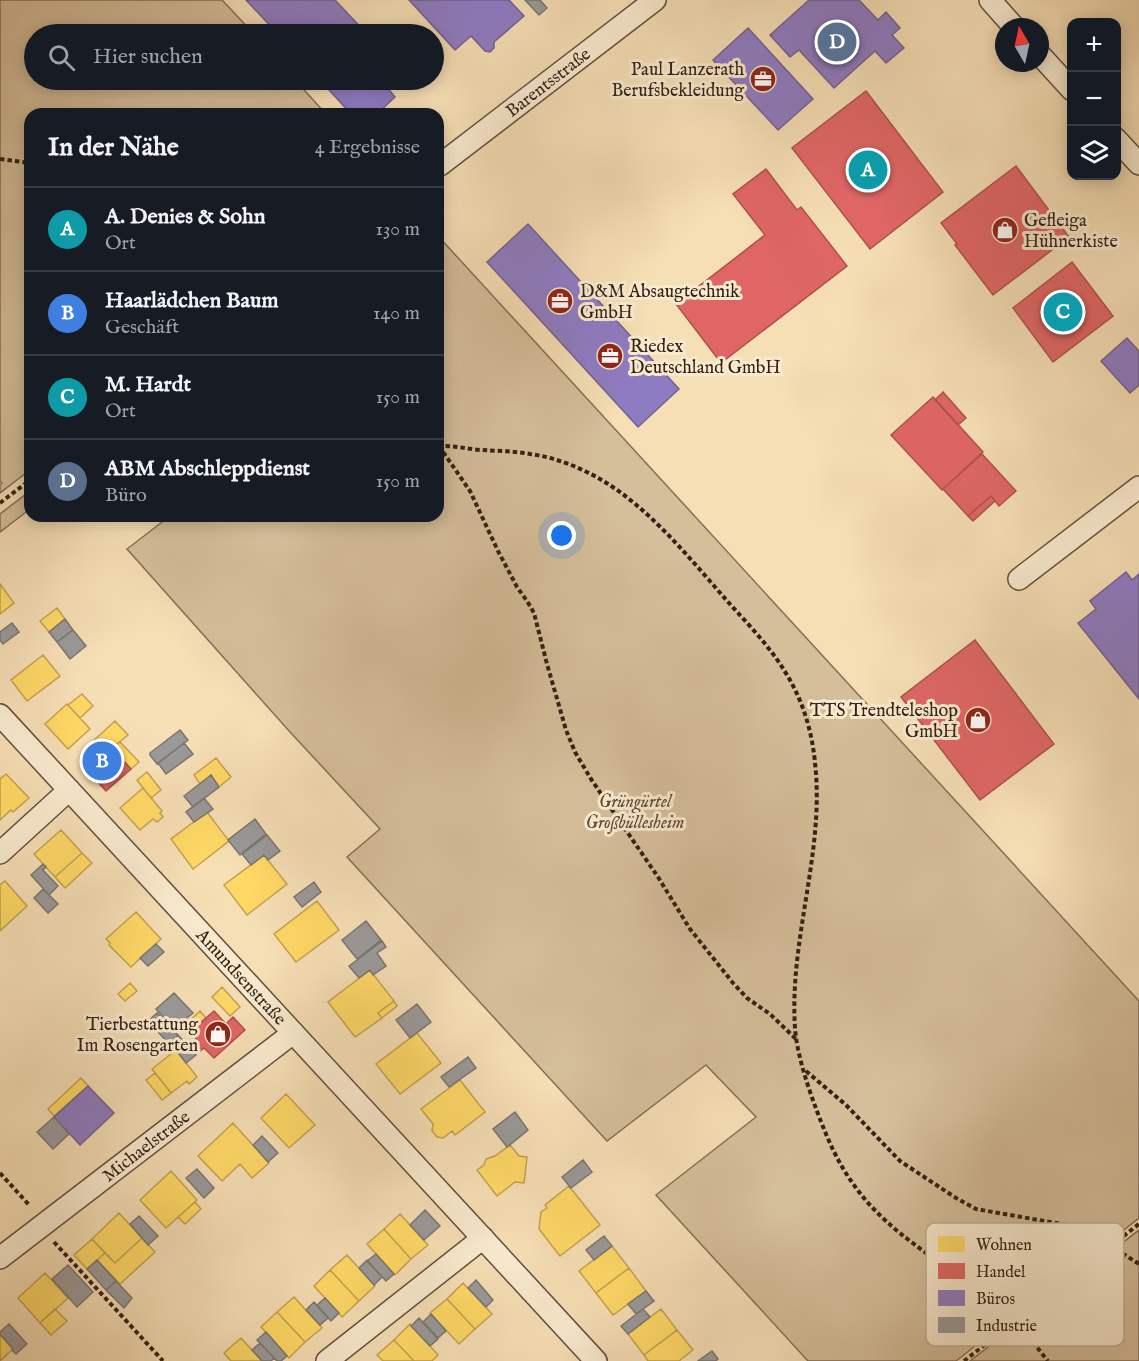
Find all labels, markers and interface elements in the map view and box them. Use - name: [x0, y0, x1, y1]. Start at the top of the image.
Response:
- north arrow: [995, 18, 1049, 72]
- map controls: [1067, 18, 1121, 180]
- button: +: [1067, 18, 1121, 72]
- pin: D: [818, 20, 856, 64]
- search box: [24, 24, 444, 90]
- icon: search: [45, 41, 78, 74]
- text: Hier suchen: [93, 43, 203, 71]
- street label: Barentsstraße: [502, 43, 596, 123]
- place label: Paul Lanzerath Berufsbekleidung: [611, 59, 744, 103]
- office icon: Paul Lanzerath Berufsbekleidung: [748, 64, 778, 94]
- button: −: [1067, 72, 1121, 126]
- button: layers: [1067, 126, 1121, 180]
- text: In der Nähe: [48, 131, 179, 164]
- text: 4 Ergebnisse: [315, 135, 420, 160]
- pin: A: [848, 148, 888, 192]
- text: A. Denies & Sohn: [105, 203, 266, 231]
- place label: Gefleiga Hühnerkiste: [1024, 210, 1118, 254]
- shop icon: Gefleiga Hühnerkiste: [990, 215, 1020, 245]
- text: A: [61, 217, 74, 242]
- text: 130 m: [375, 217, 420, 242]
- text: Ort: [105, 231, 136, 256]
- place label: D&M Absaugtechnik GmbH: [580, 281, 740, 325]
- office icon: D&M Absaugtechnik GmbH: [545, 286, 575, 316]
- text: Haarlädchen Baum: [105, 287, 278, 315]
- pin: C: [1044, 290, 1082, 334]
- text: B: [61, 301, 74, 326]
- text: 140 m: [373, 301, 420, 326]
- text: Geschäft: [105, 315, 179, 340]
- place label: Riedex Deutschland GmbH: [630, 336, 781, 380]
- office icon: Riedex Deutschland GmbH: [595, 341, 625, 371]
- text: M. Hardt: [105, 371, 191, 399]
- text: C: [60, 385, 75, 410]
- text: 150 m: [376, 385, 420, 410]
- text: Ort: [105, 399, 136, 424]
- text: ABM Abschleppdienst: [105, 455, 310, 483]
- text: D: [59, 469, 76, 494]
- text: 150 m: [376, 469, 420, 494]
- text: Büro: [105, 483, 147, 508]
- your location: [547, 521, 576, 550]
- place label: TTS Trendteleshop GmbH: [810, 700, 958, 744]
- shop icon: TTS Trendteleshop GmbH: [963, 705, 993, 735]
- pin: B: [82, 738, 122, 783]
- park label: Grüngürtel Großbüllesheim: [586, 791, 684, 835]
- street label: Amundsenstraße: [189, 924, 291, 1031]
- place label: Tierbestattung Im Rosengarten: [77, 1014, 198, 1058]
- shop icon: Tierbestattung Im Rosengarten: [203, 1019, 233, 1049]
- street label: Michaelstraße: [98, 1106, 195, 1188]
- legend: [926, 1223, 1124, 1346]
- text: Wohnen: [976, 1236, 1032, 1256]
- text: Handel: [976, 1263, 1026, 1283]
- text: Büros: [976, 1290, 1015, 1310]
- text: Industrie: [976, 1317, 1037, 1337]

